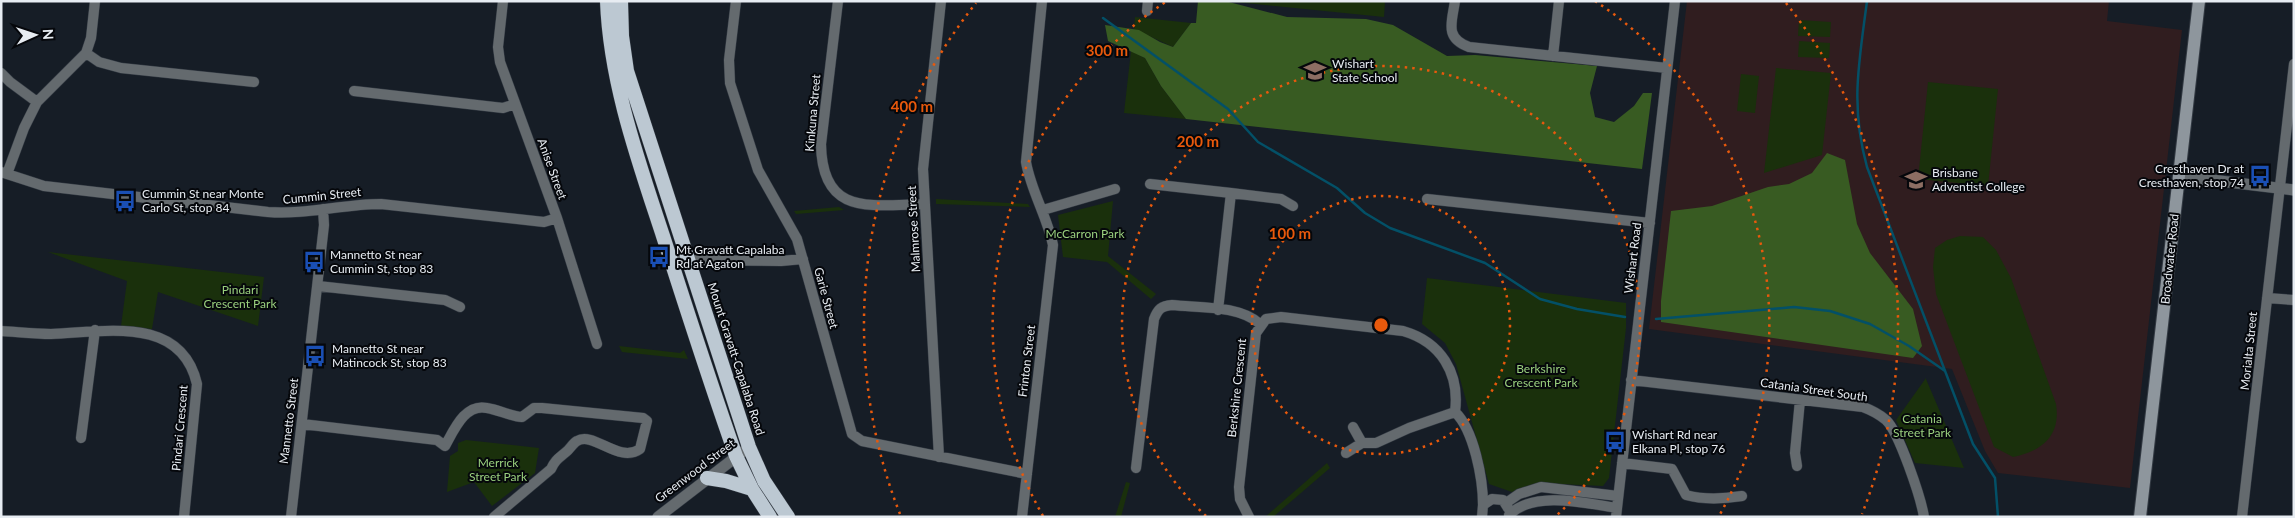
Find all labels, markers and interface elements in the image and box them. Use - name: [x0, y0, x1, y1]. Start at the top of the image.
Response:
- north arrow: [10, 10, 60, 60]
- text: N: [40, 28, 57, 40]
- text: 300 m: [1086, 41, 1128, 59]
- place label: Wishart State School: [1332, 56, 1397, 85]
- school or university icon: Wishart State School: [1302, 58, 1328, 84]
- street label: Kinkuna Street: [802, 73, 823, 152]
- text: 400 m: [891, 97, 933, 115]
- text: 200 m: [1177, 132, 1219, 150]
- street label: Anise Street: [534, 136, 571, 202]
- place label: Cresthaven Dr at Cresthaven, stop 74: [2139, 161, 2245, 190]
- bus stop icon: Cresthaven Dr at Cresthaven, stop 74: [2247, 163, 2273, 189]
- place label: Brisbane Adventist College: [1932, 165, 2025, 194]
- school or university icon: Brisbane Adventist College: [1903, 167, 1929, 193]
- street label: Cummin Street: [282, 184, 363, 207]
- street label: Malmrose Street: [904, 185, 923, 273]
- place label: Cummin St near Monte Carlo St, stop 84: [142, 186, 264, 215]
- bus stop icon: Cummin St near Monte Carlo St, stop 84: [112, 188, 138, 214]
- street label: Broadwater Road: [2157, 213, 2182, 305]
- street label: Wishart Road: [1621, 222, 1644, 294]
- text: 100 m: [1269, 224, 1311, 242]
- park label: McCarron Park: [1045, 226, 1125, 241]
- place label: Mt Gravatt Capalaba Rd at Agaton: [676, 242, 785, 271]
- bus stop icon: Mt Gravatt Capalaba Rd at Agaton: [646, 244, 672, 270]
- place label: Mannetto St near Cummin St, stop 83: [330, 247, 433, 276]
- bus stop icon: Mannetto St near Cummin St, stop 83: [301, 249, 327, 275]
- street label: Garie Street: [811, 266, 842, 331]
- street label: Mount Gravatt-Capalaba Road: [705, 281, 768, 437]
- park label: Pindari Crescent Park: [203, 282, 277, 311]
- street label: Morialta Street: [2237, 310, 2260, 391]
- centre of rings: [1372, 316, 1390, 334]
- street label: Frinton Street: [1015, 323, 1038, 398]
- street label: Berkshire Crescent: [1224, 337, 1249, 438]
- place label: Mannetto St near Matincock St, stop 83: [332, 341, 447, 370]
- bus stop icon: Mannetto St near Matincock St, stop 83: [302, 343, 328, 369]
- park label: Berkshire Crescent Park: [1504, 361, 1578, 390]
- street label: Catania Street South: [1759, 375, 1869, 404]
- street label: Mannetto Street: [276, 377, 301, 465]
- street label: Pindari Crescent: [168, 384, 191, 472]
- park label: Catania Street Park: [1893, 411, 1952, 440]
- place label: Wishart Rd near Elkana Pl, stop 76: [1632, 427, 1725, 456]
- bus stop icon: Wishart Rd near Elkana Pl, stop 76: [1602, 429, 1628, 455]
- street label: Greenwood Street: [652, 435, 738, 506]
- park label: Merrick Street Park: [469, 455, 528, 484]

